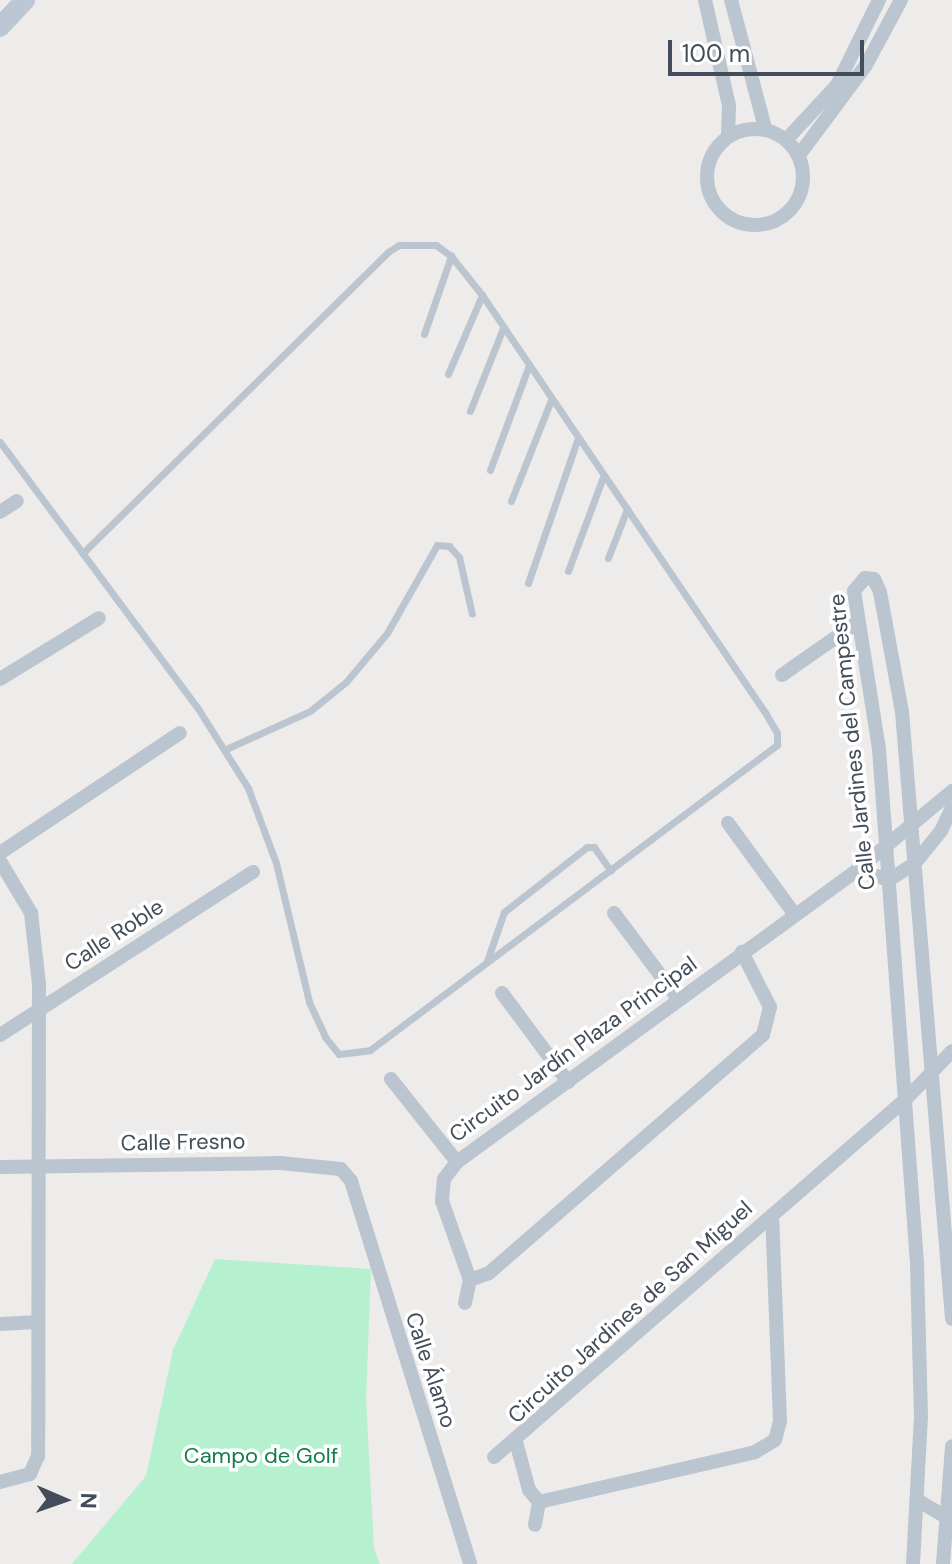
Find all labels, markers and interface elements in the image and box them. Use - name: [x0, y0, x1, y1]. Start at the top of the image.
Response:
- scale bar: [672, 24, 868, 74]
- text: 100 m: [682, 38, 750, 69]
- street label: Calle Jardines del Campestre: [823, 593, 881, 891]
- street label: Calle Roble: [60, 893, 168, 977]
- street label: Circuito Jardín Plaza Principal: [444, 950, 702, 1148]
- street label: Calle Fresno: [120, 1128, 246, 1156]
- street label: Circuito Jardines de San Miguel: [502, 1195, 758, 1429]
- street label: Calle Álamo: [400, 1309, 462, 1431]
- park label: Campo de Golf: [184, 1443, 338, 1469]
- north arrow: [24, 1460, 104, 1540]
- text: N: [74, 1492, 103, 1509]

